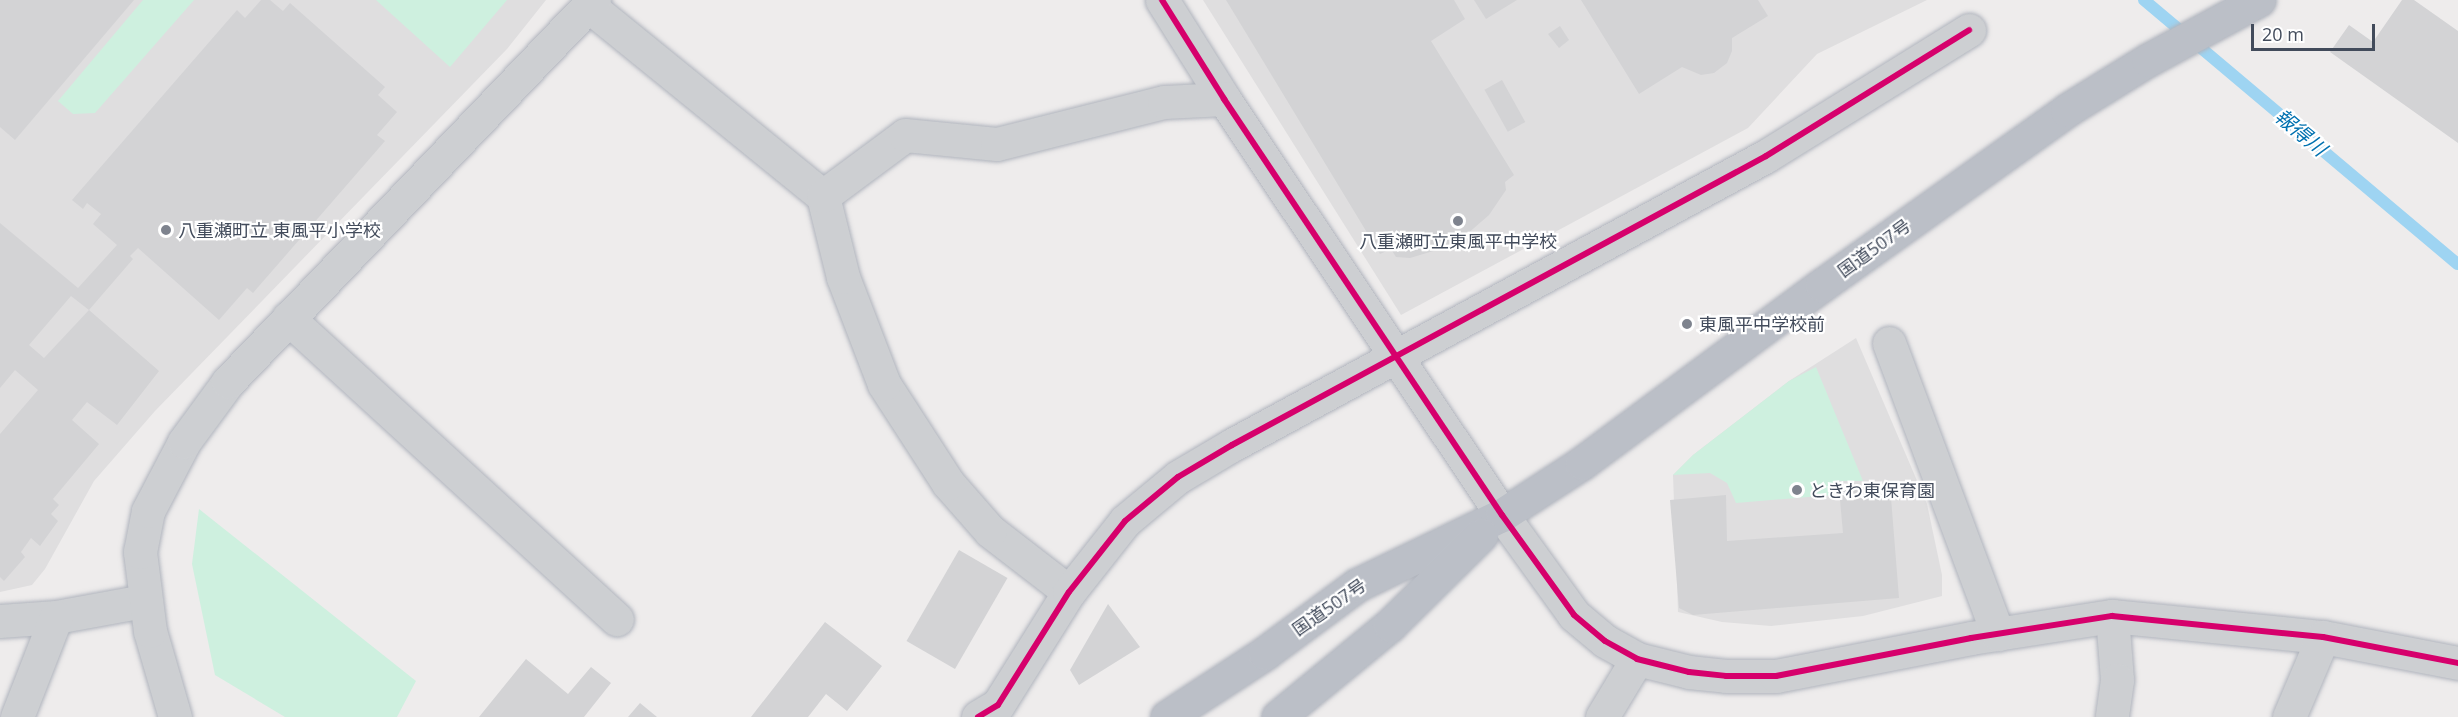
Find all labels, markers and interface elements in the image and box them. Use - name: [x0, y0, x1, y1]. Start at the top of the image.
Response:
- scale bar: [2254, 12, 2378, 50]
- text: 20 m: [2262, 22, 2304, 46]
- water label: 報得川: [2270, 104, 2332, 160]
- marker: 八重瀬町立東風平中学校: [1451, 214, 1465, 228]
- street label: 国道507号: [1833, 214, 1915, 282]
- place label: 八重瀬町立 東風平小学校: [178, 219, 381, 241]
- marker: 八重瀬町立 東風平小学校: [159, 223, 173, 237]
- place label: 八重瀬町立東風平中学校: [1359, 230, 1557, 252]
- place label: 東風平中学校前: [1699, 313, 1825, 335]
- marker: 東風平中学校前: [1680, 317, 1694, 331]
- place label: ときわ東保育園: [1809, 479, 1935, 501]
- marker: ときわ東保育園: [1790, 483, 1804, 497]
- street label: 国道507号: [1288, 574, 1370, 640]

